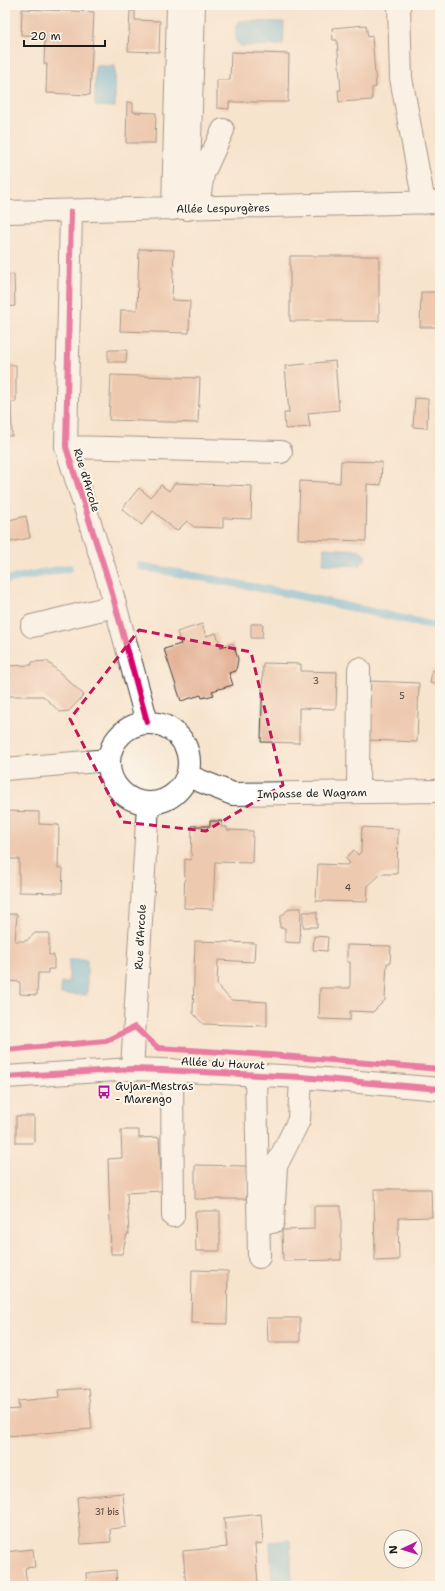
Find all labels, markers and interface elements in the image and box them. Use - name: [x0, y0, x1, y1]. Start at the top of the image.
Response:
- scale bar: [24, 22, 105, 48]
- text: 20 m: [30, 28, 61, 44]
- street label: Allée Lespurgères: [176, 200, 270, 217]
- street label: Rue d'Arcole: [70, 446, 103, 514]
- house number: 3: [313, 675, 319, 687]
- house number: 5: [399, 690, 405, 702]
- street label: Impasse de Wagram: [257, 785, 368, 802]
- house number: 4: [345, 882, 351, 894]
- street label: Rue d'Arcole: [131, 904, 150, 970]
- street label: Allée du Haurat: [180, 1054, 266, 1073]
- place label: Gujan-Mestras - Marengo: [115, 1079, 194, 1107]
- bus stop icon: Gujan-Mestras - Marengo: [96, 1084, 112, 1100]
- house number: 31 bis: [95, 1506, 119, 1518]
- north arrow: [383, 1529, 423, 1569]
- text: N: [386, 1545, 401, 1555]

